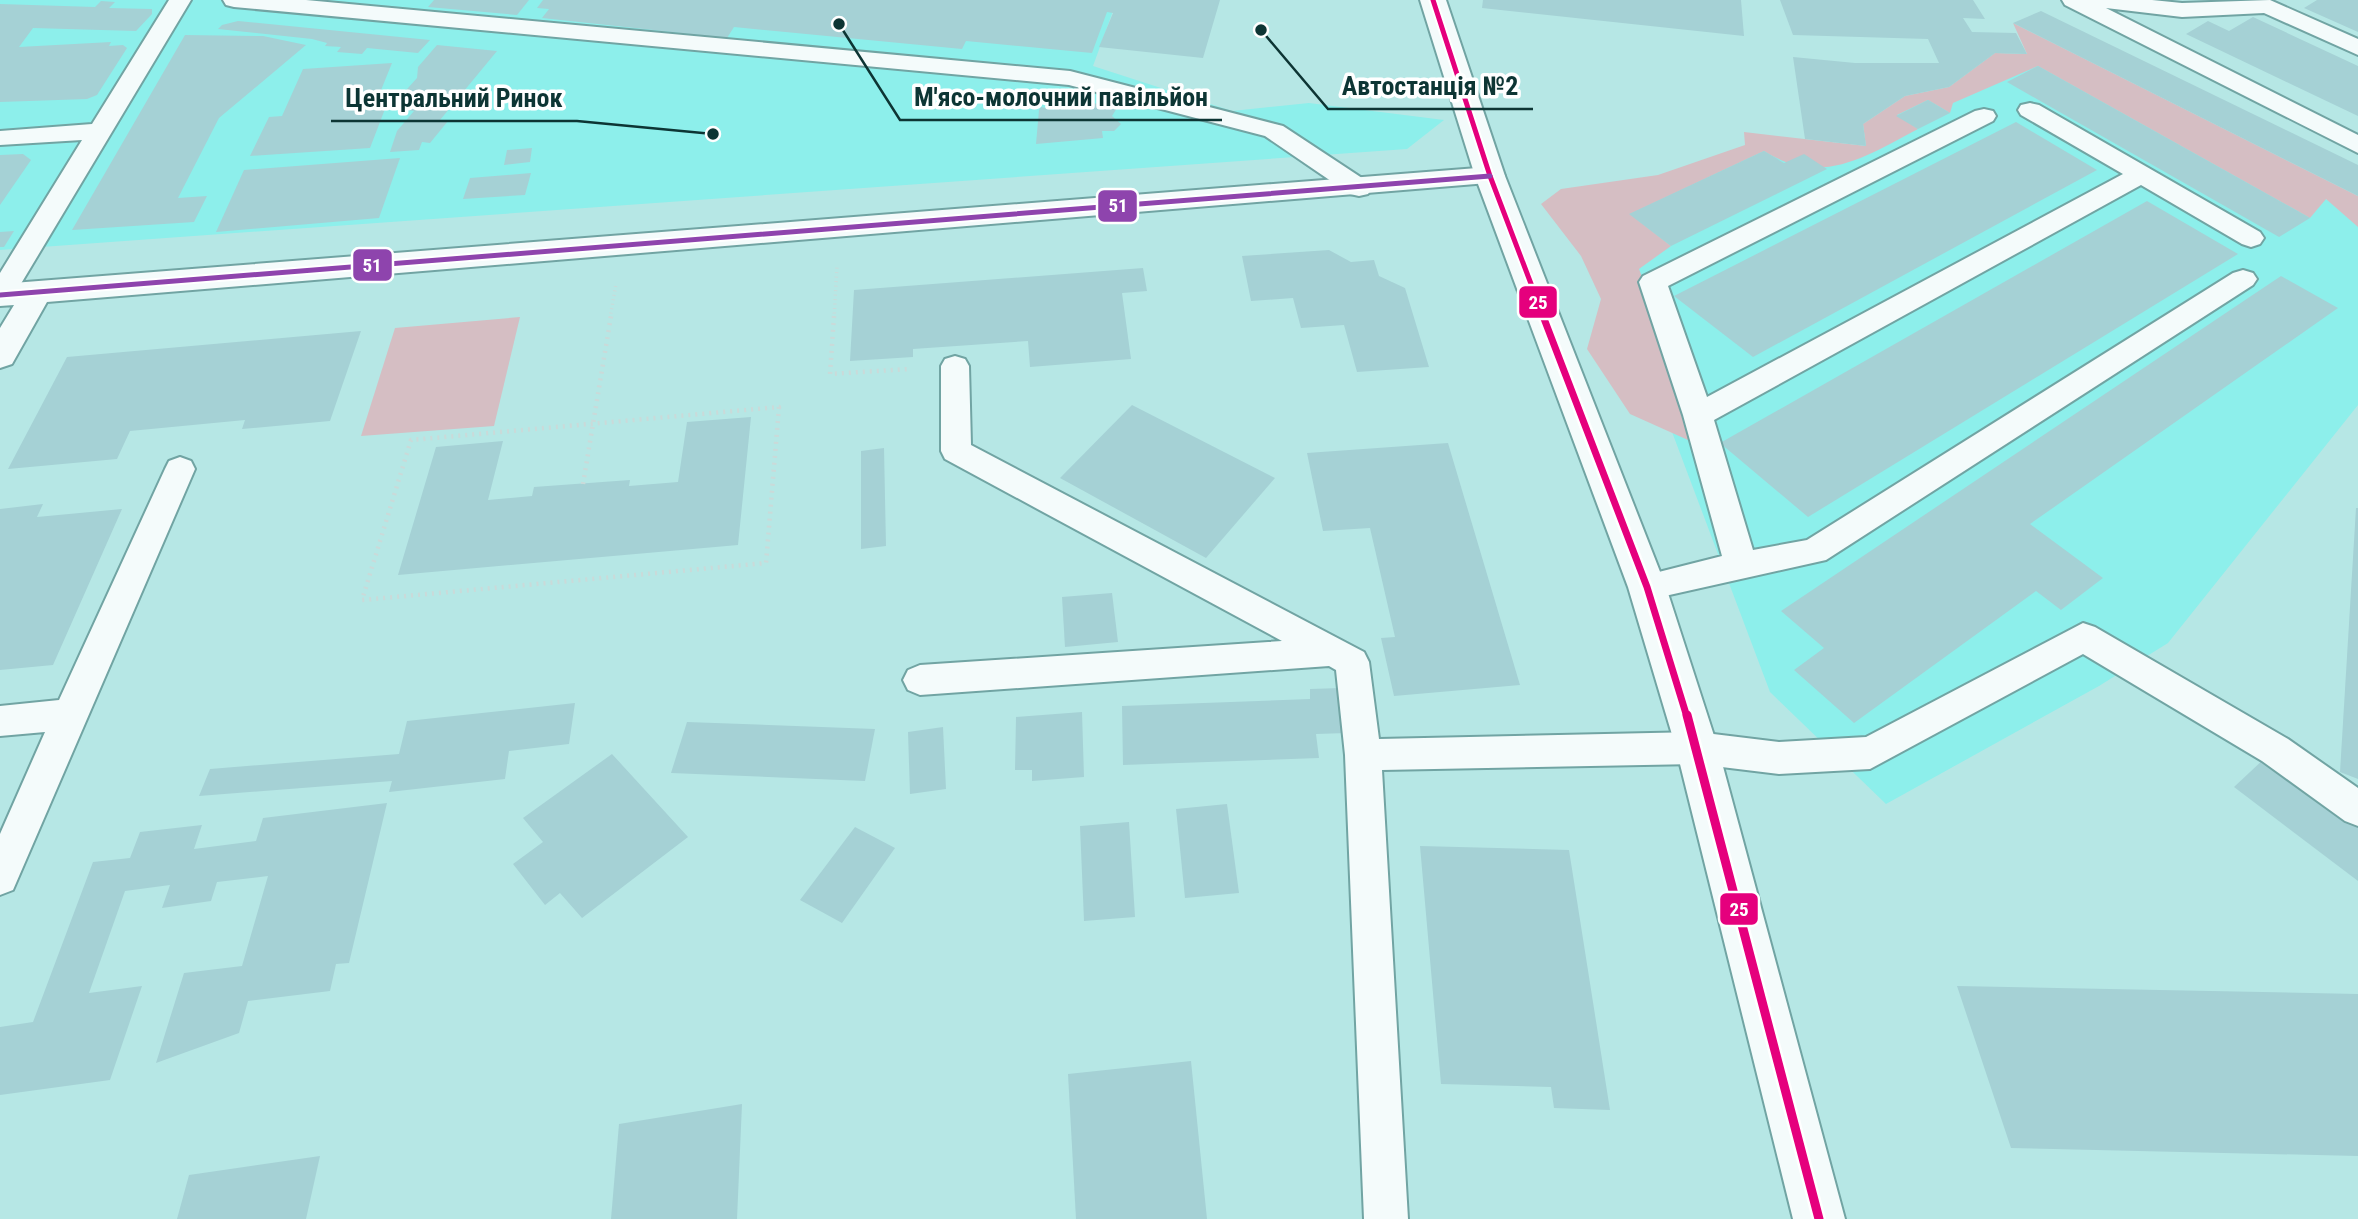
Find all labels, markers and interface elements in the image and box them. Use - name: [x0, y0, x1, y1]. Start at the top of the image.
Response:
- callout: Автостанція №2: [1328, 62, 1533, 109]
- text: Автостанція №2: [1342, 71, 1518, 101]
- callout: М'ясо-молочний павільйон: [900, 73, 1222, 120]
- callout: Центральний Ринок: [331, 74, 577, 121]
- text: М'ясо-молочний павільйон: [914, 82, 1208, 112]
- text: Центральний Ринок: [345, 83, 563, 113]
- line badge: 51: [1097, 189, 1138, 223]
- text: 51: [1108, 194, 1128, 217]
- line badge: 51: [352, 248, 393, 282]
- text: 51: [362, 254, 382, 277]
- line badge: 25: [1518, 285, 1558, 319]
- text: 25: [1528, 291, 1548, 314]
- line badge: 25: [1719, 892, 1759, 926]
- text: 25: [1729, 898, 1749, 921]

